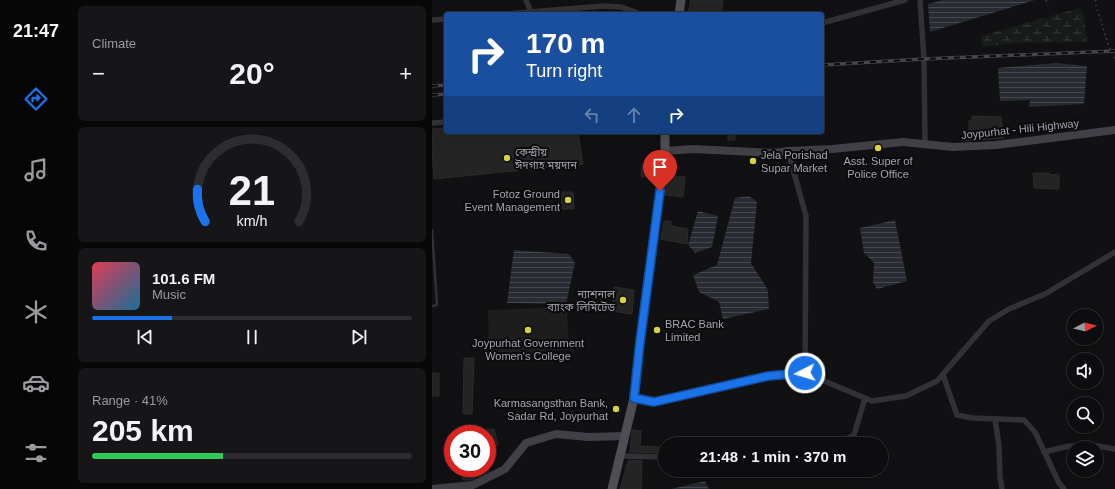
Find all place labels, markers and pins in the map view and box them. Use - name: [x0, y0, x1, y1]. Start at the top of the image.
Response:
- marker: Asst. Super of Police Office: [873, 143, 883, 153]
- place label: কেন্দ্রীয় ঈদগাহ ময়দান: [514, 146, 577, 171]
- place label: Jela Porishad Supar Market: [761, 149, 828, 174]
- pin: [643, 150, 677, 191]
- marker: কেন্দ্রীয় ঈদগাহ ময়দান: [502, 153, 512, 163]
- place label: Asst. Super of Police Office: [843, 155, 913, 180]
- marker: Jela Porishad Supar Market: [748, 156, 758, 166]
- place label: Fotoz Ground Event Management: [465, 188, 560, 213]
- marker: Fotoz Ground Event Management: [563, 195, 573, 205]
- place label: ন্যাশনাল ব্যাংক লিমিটেড: [546, 288, 616, 313]
- marker: ন্যাশনাল ব্যাংক লিমিটেড: [618, 295, 628, 305]
- place label: BRAC Bank Limited: [665, 318, 724, 343]
- marker: Joypurhat Government Women's College: [523, 325, 533, 335]
- marker: BRAC Bank Limited: [652, 325, 662, 335]
- place label: Joypurhat Government Women's College: [472, 337, 584, 362]
- place label: Karmasangsthan Bank, Sadar Rd, Joypurhat: [494, 397, 608, 422]
- marker: Karmasangsthan Bank, Sadar Rd, Joypurhat: [611, 404, 621, 414]

